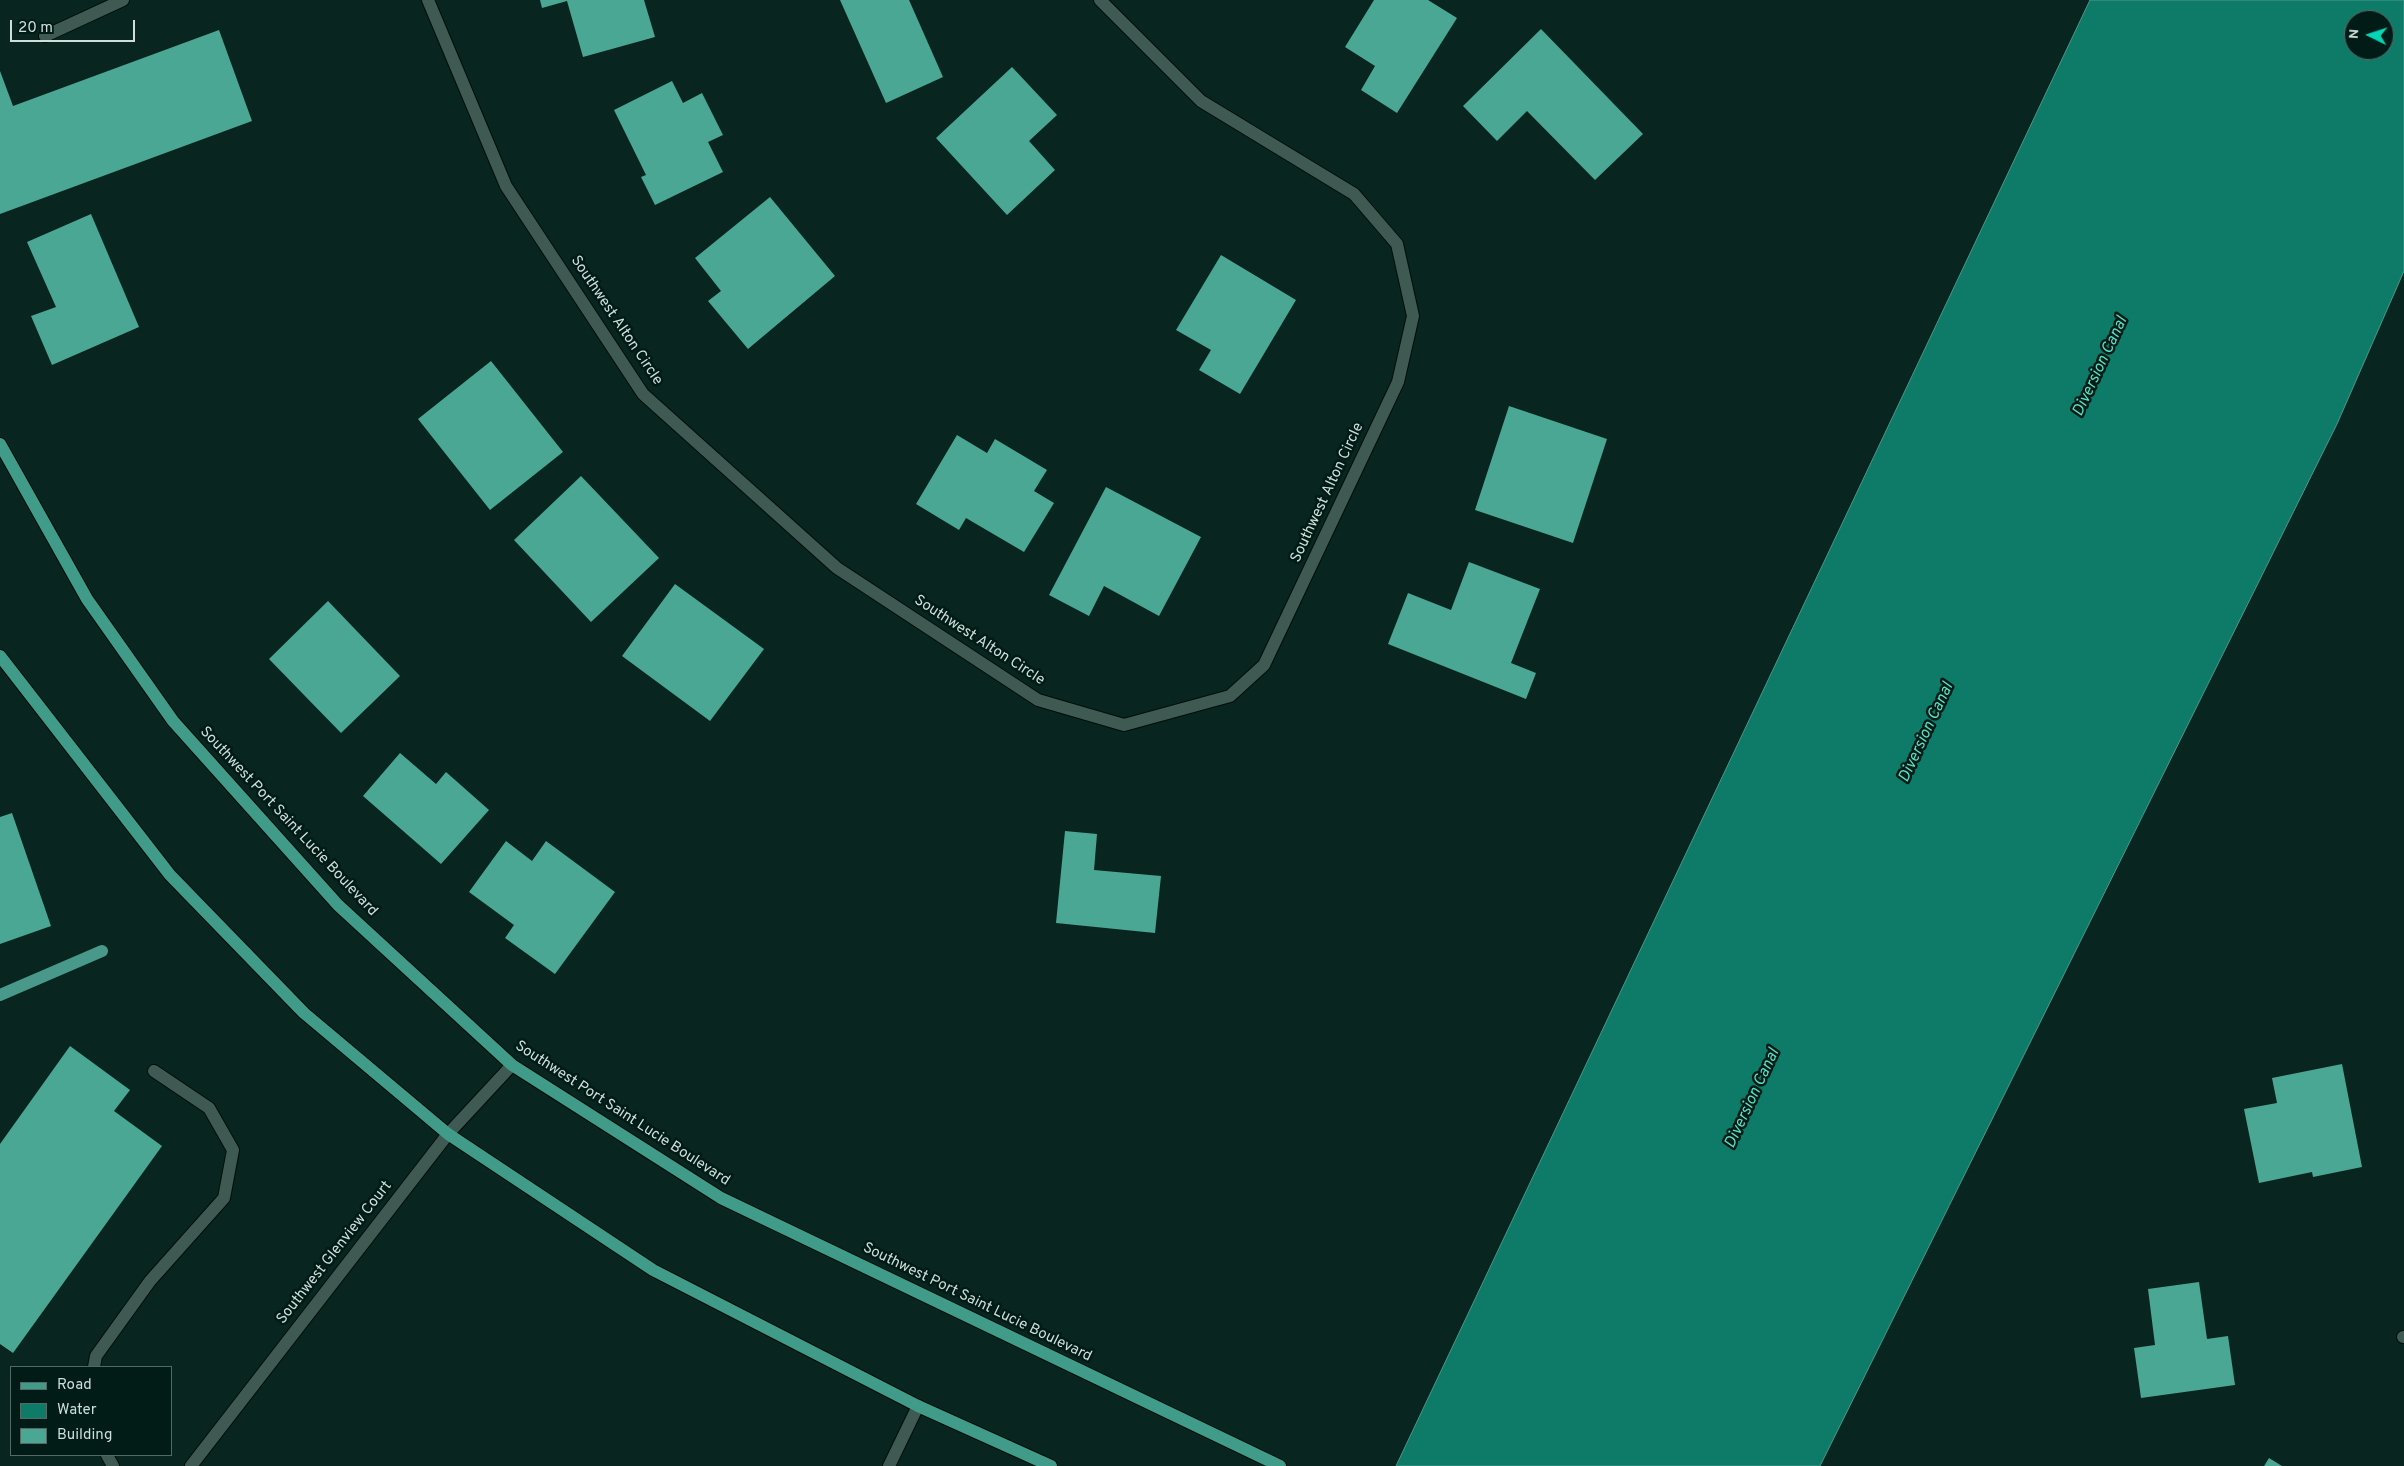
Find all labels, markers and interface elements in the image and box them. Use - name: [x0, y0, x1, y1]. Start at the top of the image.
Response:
- scale bar: [12, 10, 138, 42]
- north arrow: [2344, 10, 2394, 60]
- text: 20 m: [18, 19, 53, 38]
- text: N: [2346, 28, 2363, 40]
- street label: Southwest Alton Circle: [566, 253, 666, 389]
- water label: Diversion Canal: [2070, 314, 2132, 420]
- street label: Southwest Alton Circle: [1288, 420, 1368, 566]
- street label: Southwest Alton Circle: [910, 592, 1048, 690]
- water label: Diversion Canal: [1896, 680, 1958, 786]
- street label: Southwest Port Saint Lucie Boulevard: [195, 724, 381, 920]
- street label: Southwest Port Saint Lucie Boulevard: [511, 1038, 733, 1190]
- water label: Diversion Canal: [1722, 1046, 1784, 1152]
- street label: Southwest Glenview Court: [274, 1178, 396, 1328]
- street label: Southwest Port Saint Lucie Boulevard: [860, 1240, 1094, 1366]
- legend: [10, 1366, 172, 1456]
- text: Road: [57, 1376, 92, 1395]
- text: Water: [57, 1401, 96, 1420]
- text: Building: [57, 1426, 112, 1445]

